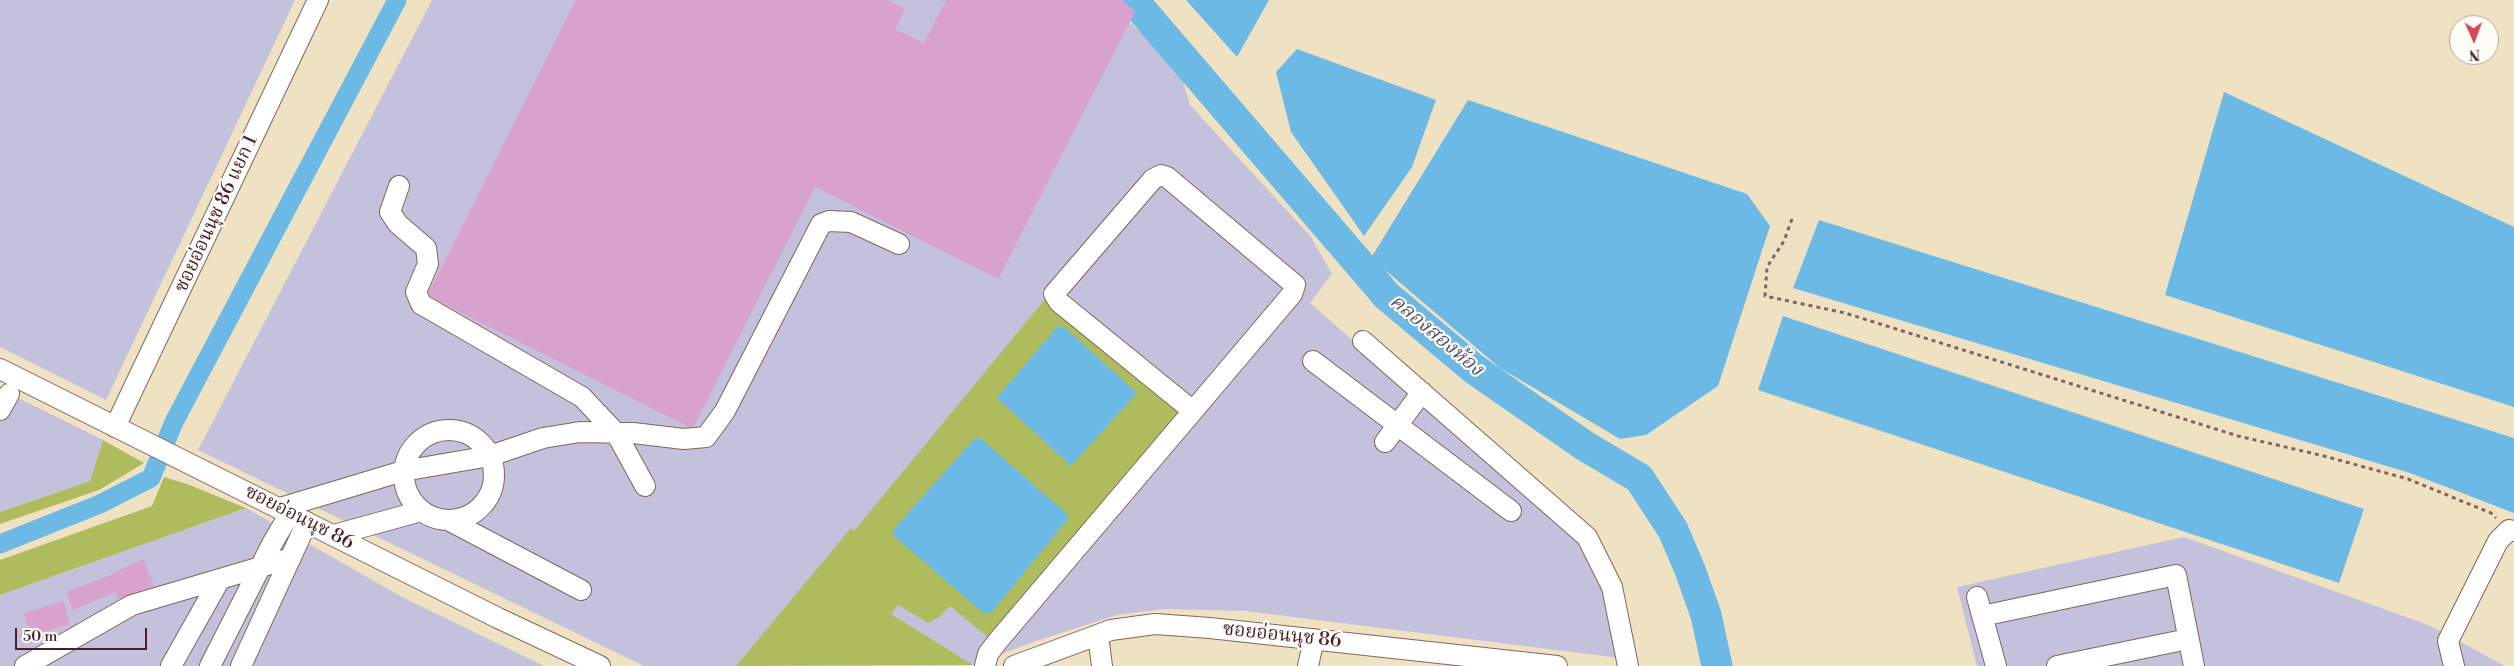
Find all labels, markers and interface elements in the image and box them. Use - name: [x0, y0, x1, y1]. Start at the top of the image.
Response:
- north arrow: [2449, 15, 2499, 65]
- text: N: [2469, 45, 2480, 63]
- street label: ซอยอ่อนนุช 86 แยก 1: [171, 132, 263, 296]
- water label: คลองสองห้อง: [1384, 290, 1488, 382]
- street label: ซอยอ่อนนุช 86: [241, 481, 357, 555]
- scale bar: [18, 618, 150, 650]
- street label: ซอยอ่อนนุช 86: [1222, 618, 1342, 654]
- text: 50 m: [23, 627, 57, 646]

